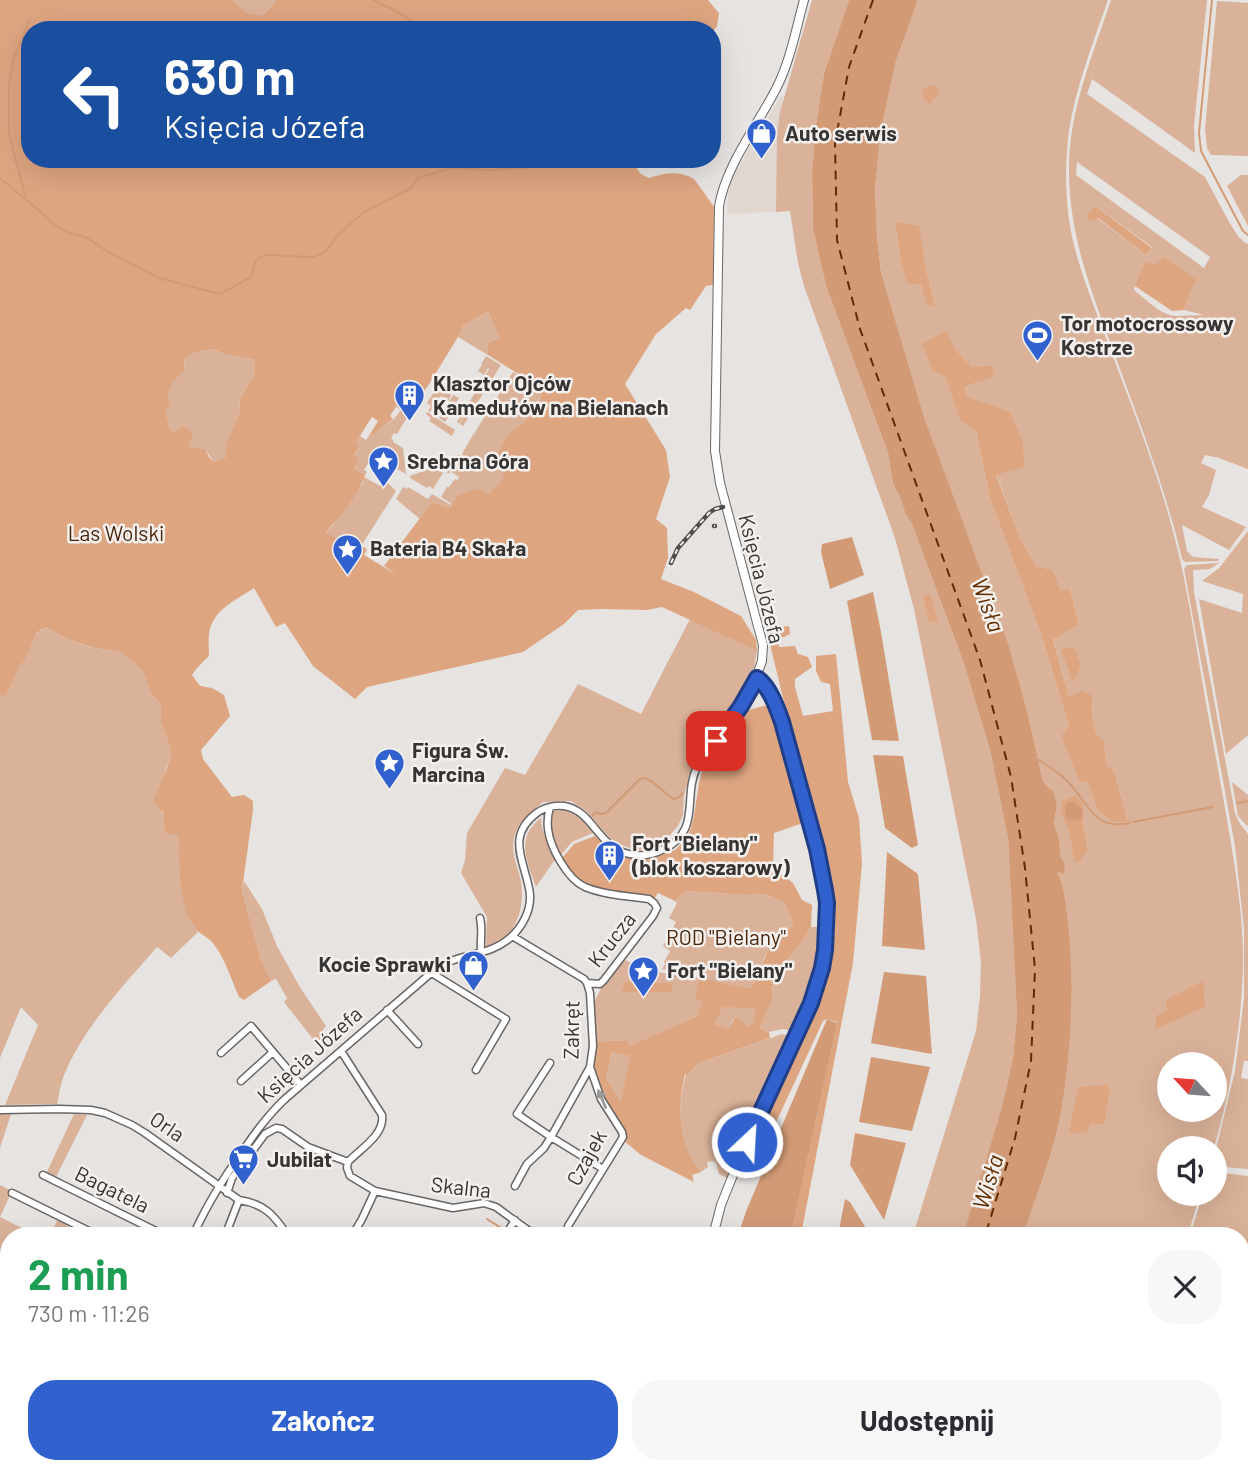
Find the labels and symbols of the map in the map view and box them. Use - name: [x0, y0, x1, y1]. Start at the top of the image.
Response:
- shop icon: Auto serwis: [745, 117, 779, 161]
- place label: Auto serwis: [785, 120, 897, 145]
- place label: Tor motocrossowy Kostrze: [1061, 310, 1234, 359]
- sports icon: Tor motocrossowy Kostrze: [1021, 319, 1055, 363]
- place label: Klasztor Ojców Kamedułów na Bielanach: [433, 370, 668, 419]
- building icon: Klasztor Ojców Kamedułów na Bielanach: [393, 379, 427, 423]
- place icon: Srebrna Góra: [367, 445, 401, 489]
- place label: Srebrna Góra: [407, 448, 529, 473]
- street label: Księcia Józefa: [734, 511, 791, 646]
- park label: Las Wolski: [68, 520, 164, 545]
- place icon: Bateria B4 Skała: [330, 532, 364, 576]
- place label: Bateria B4 Skała: [370, 535, 526, 560]
- water label: Wisła: [966, 574, 1012, 636]
- pin: [686, 711, 746, 771]
- place label: Figura Św. Marcina: [412, 737, 509, 786]
- place icon: Figura Św. Marcina: [372, 746, 406, 790]
- place label: Fort "Bielany" (blok koszarowy): [631, 830, 791, 879]
- building icon: Fort "Bielany" (blok koszarowy): [592, 839, 626, 883]
- street label: Krucza: [582, 907, 640, 972]
- park label: ROD "Bielany": [666, 924, 786, 949]
- shop icon: Kocie Sprawki: [457, 948, 491, 992]
- place label: Kocie Sprawki: [318, 951, 451, 976]
- place icon: Fort "Bielany": [627, 954, 661, 998]
- place label: Fort "Bielany": [667, 957, 793, 982]
- street label: Księcia Józefa: [252, 1000, 366, 1107]
- street label: Zakręt: [557, 1000, 584, 1060]
- north arrow: [1157, 1052, 1227, 1122]
- one-way arrow: [596, 1088, 607, 1109]
- street label: Orla: [146, 1105, 190, 1146]
- position arrow: [710, 1105, 784, 1179]
- street label: Czajek: [560, 1125, 611, 1189]
- supermarket icon: Jubilat: [227, 1143, 261, 1187]
- place label: Jubilat: [267, 1146, 332, 1171]
- water label: Wisła: [965, 1151, 1009, 1213]
- street label: Bagatela: [71, 1160, 154, 1217]
- street label: Skalna: [430, 1171, 492, 1202]

